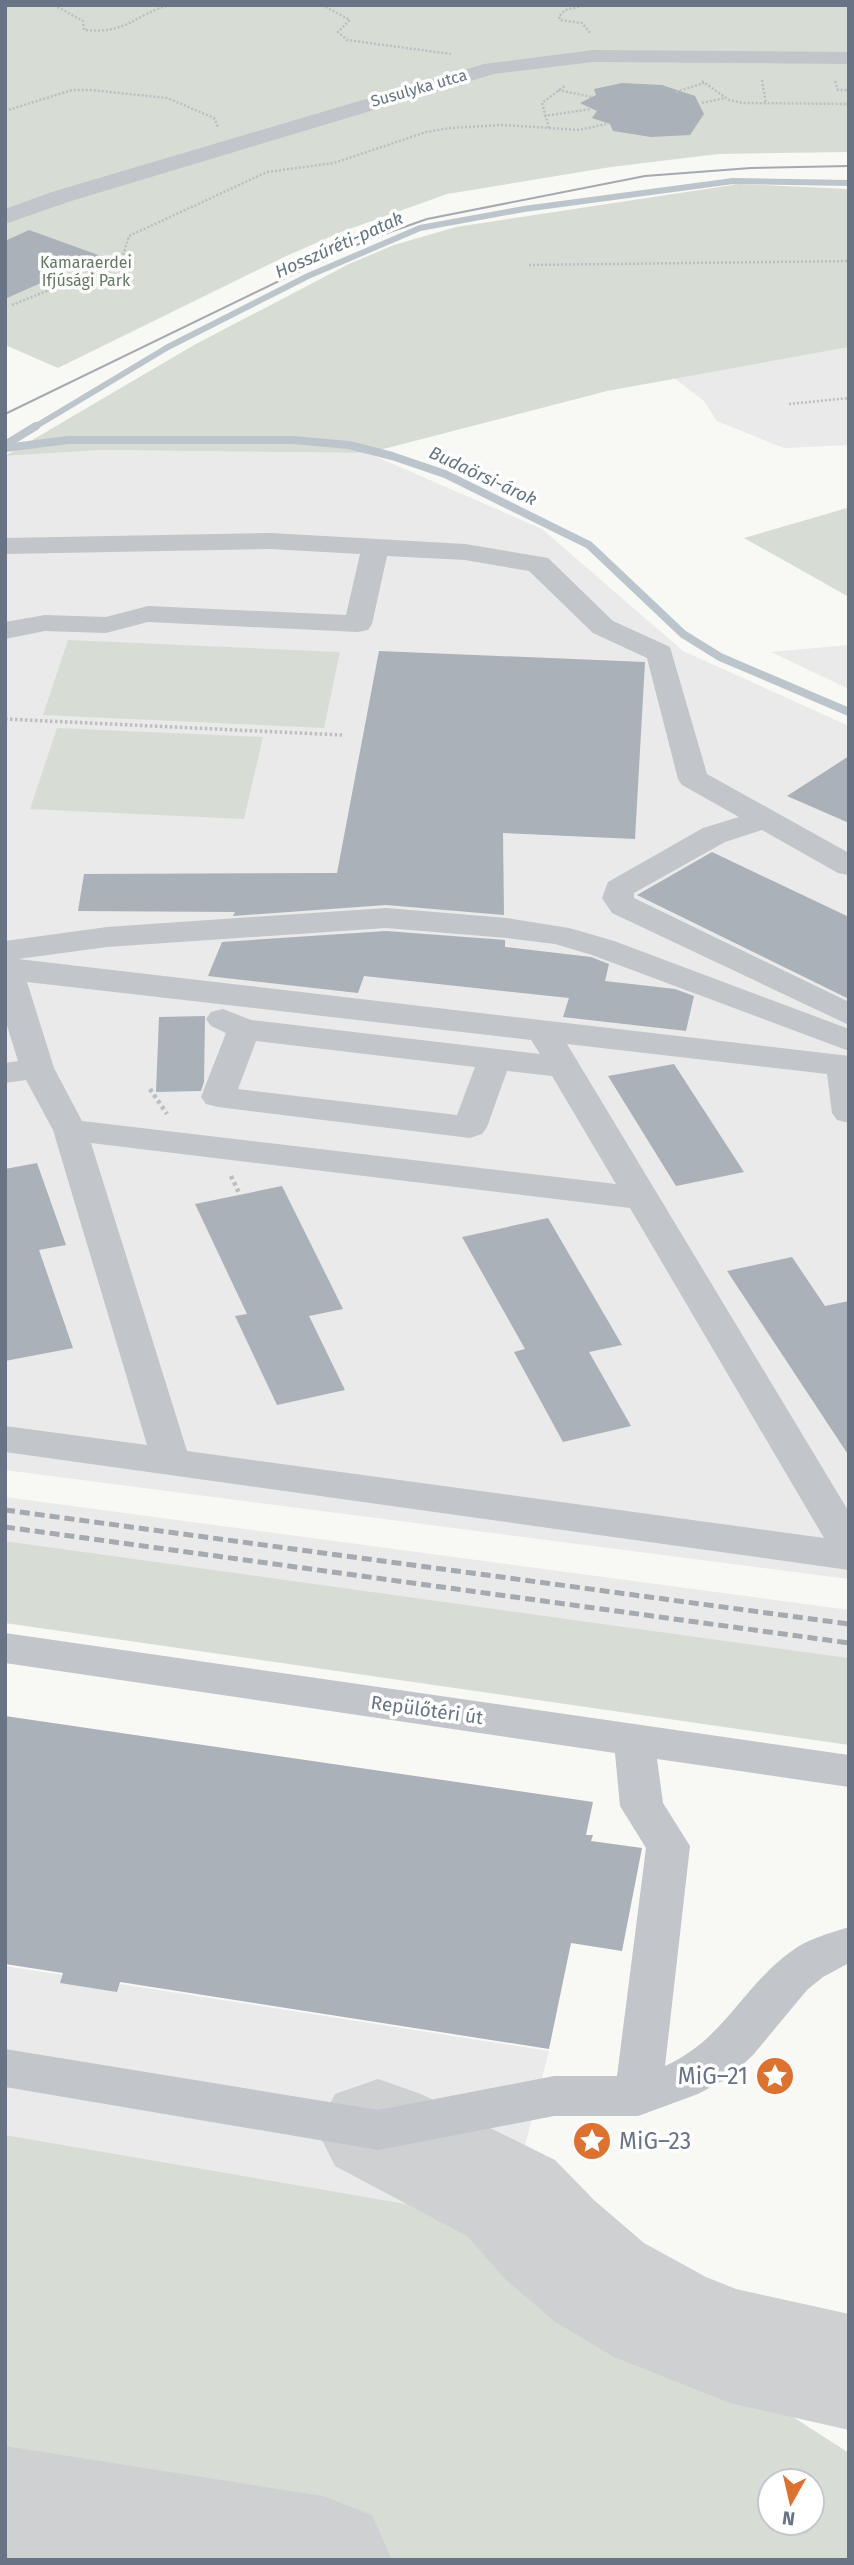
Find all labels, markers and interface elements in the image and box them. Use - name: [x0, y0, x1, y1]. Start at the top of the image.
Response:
- street label: Susulyka utca: [369, 65, 469, 111]
- water label: Hosszúréti-patak: [272, 207, 407, 283]
- park label: Kamaraerdei Ifjúsági Park: [40, 253, 132, 290]
- water label: Budaörsi-árok: [426, 441, 540, 511]
- street label: Repülőtéri út: [369, 1691, 485, 1729]
- place icon: MiG–21: [754, 2055, 796, 2097]
- place label: MiG–21: [678, 2062, 748, 2090]
- place icon: MiG–23: [571, 2120, 613, 2162]
- place label: MiG–23: [619, 2127, 691, 2155]
- north arrow: [756, 2467, 826, 2537]
- text: N: [781, 2506, 797, 2531]

